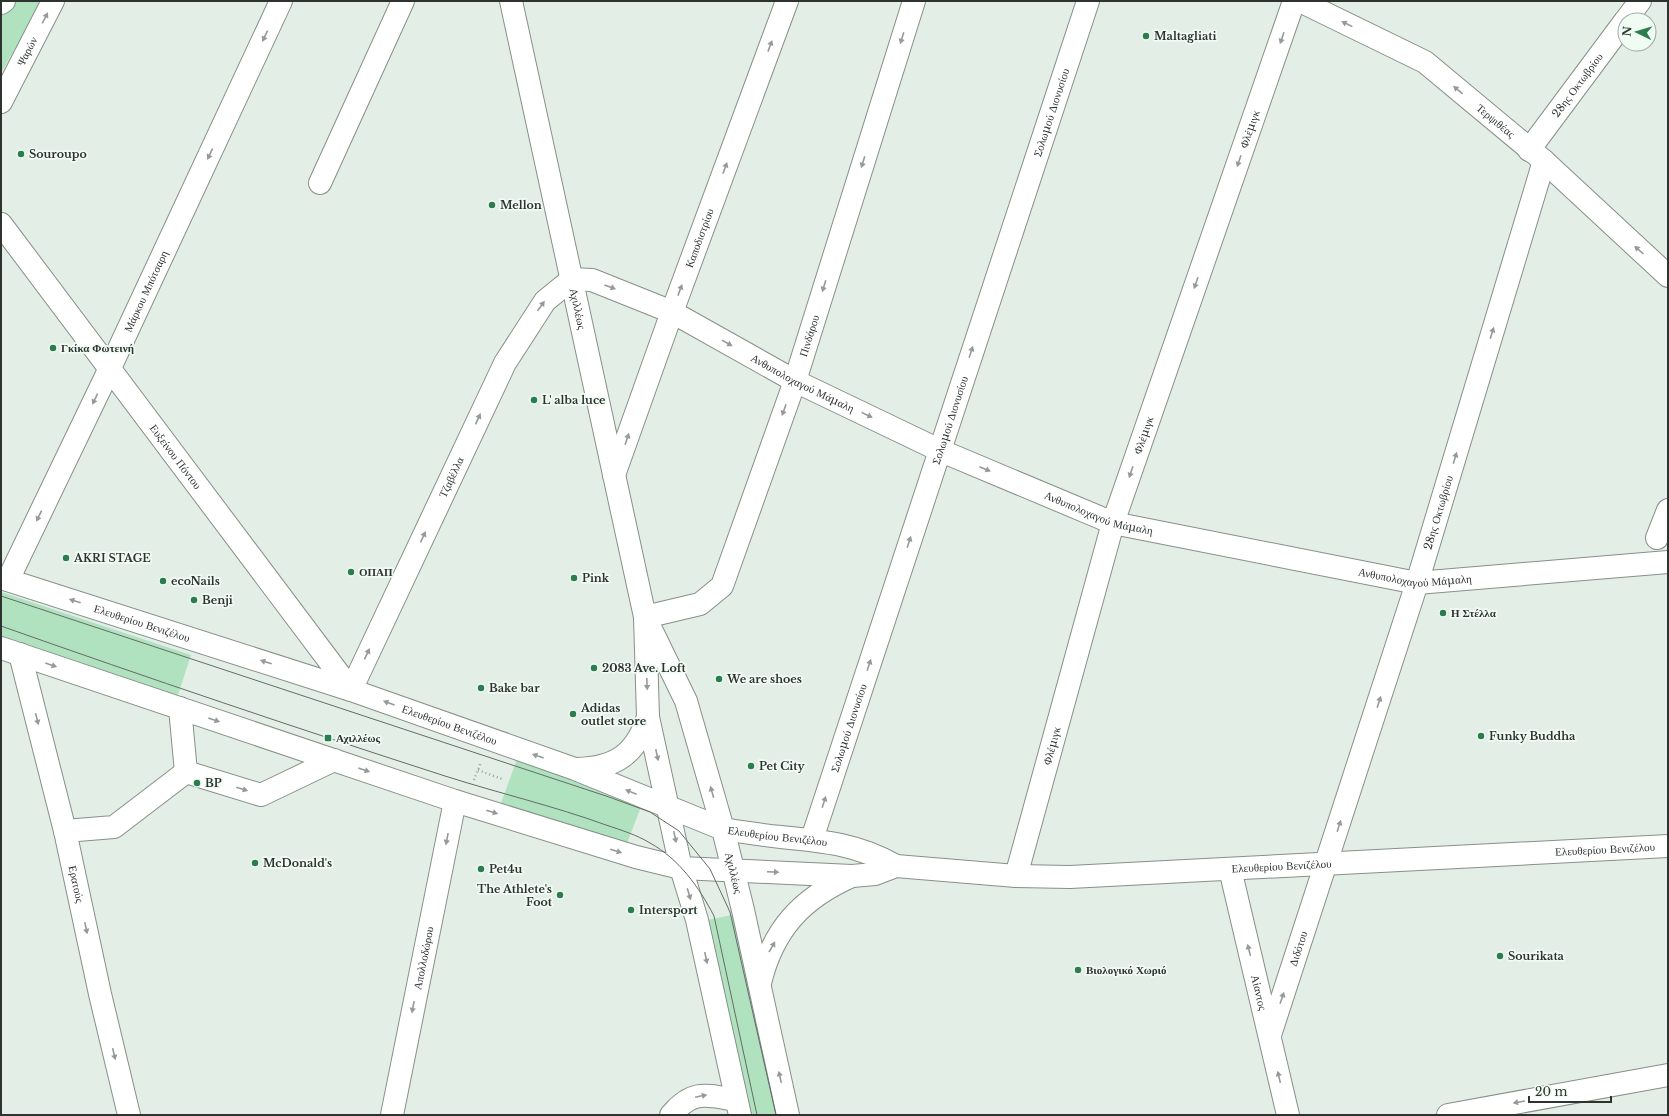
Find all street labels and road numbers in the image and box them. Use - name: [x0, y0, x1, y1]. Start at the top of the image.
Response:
- street label: Ψαρών: [14, 34, 40, 68]
- street label: 28ης Οκτωβρίου: [1549, 50, 1606, 120]
- street label: Σολωμού Διονυσίου: [1030, 66, 1073, 158]
- street label: Τερψιθέας: [1474, 101, 1518, 141]
- street label: Φλέμιγκ: [1237, 108, 1263, 150]
- street label: Καποδιστρίου: [682, 206, 717, 270]
- street label: Μάρκου Μπότσαρη: [121, 248, 171, 334]
- street label: Αχιλλέως: [567, 287, 589, 331]
- street label: Πινδάρου: [796, 312, 822, 358]
- street label: Ανθυπολοχαγού Μάμαλη: [748, 351, 857, 416]
- street label: Σολωμού Διονυσίου: [929, 374, 971, 466]
- street label: Φλέμιγκ: [1130, 414, 1157, 456]
- street label: Ευξείνου Πόντου: [147, 421, 205, 492]
- street label: Τζαβέλλα: [436, 454, 467, 500]
- street label: 28ης Οκτωβρίου: [1420, 473, 1456, 551]
- street label: Ανθυπολοχαγού Μάμαλη: [1042, 488, 1154, 538]
- street label: Ανθυπολοχαγού Μάμαλη: [1357, 565, 1472, 590]
- street label: Ελευθερίου Βενιζέλου: [92, 601, 192, 645]
- street label: Σολωμού Διονυσίου: [827, 681, 870, 774]
- street label: Ελευθερίου Βενιζέλου: [400, 702, 500, 748]
- street label: Φλέμιγκ: [1040, 725, 1064, 767]
- street label: Ελευθερίου Βενιζέλου: [727, 823, 829, 849]
- street label: Ελευθερίου Βενιζέλου: [1555, 840, 1656, 859]
- street label: Αχιλλέως: [722, 851, 746, 896]
- street label: Ελευθερίου Βενιζέλου: [1231, 856, 1332, 876]
- street label: Ερατούς: [66, 864, 87, 905]
- street label: Απολλοδώρου: [410, 925, 437, 991]
- street label: Διδότου: [1286, 929, 1311, 968]
- street label: Αίαντος: [1248, 974, 1270, 1012]

